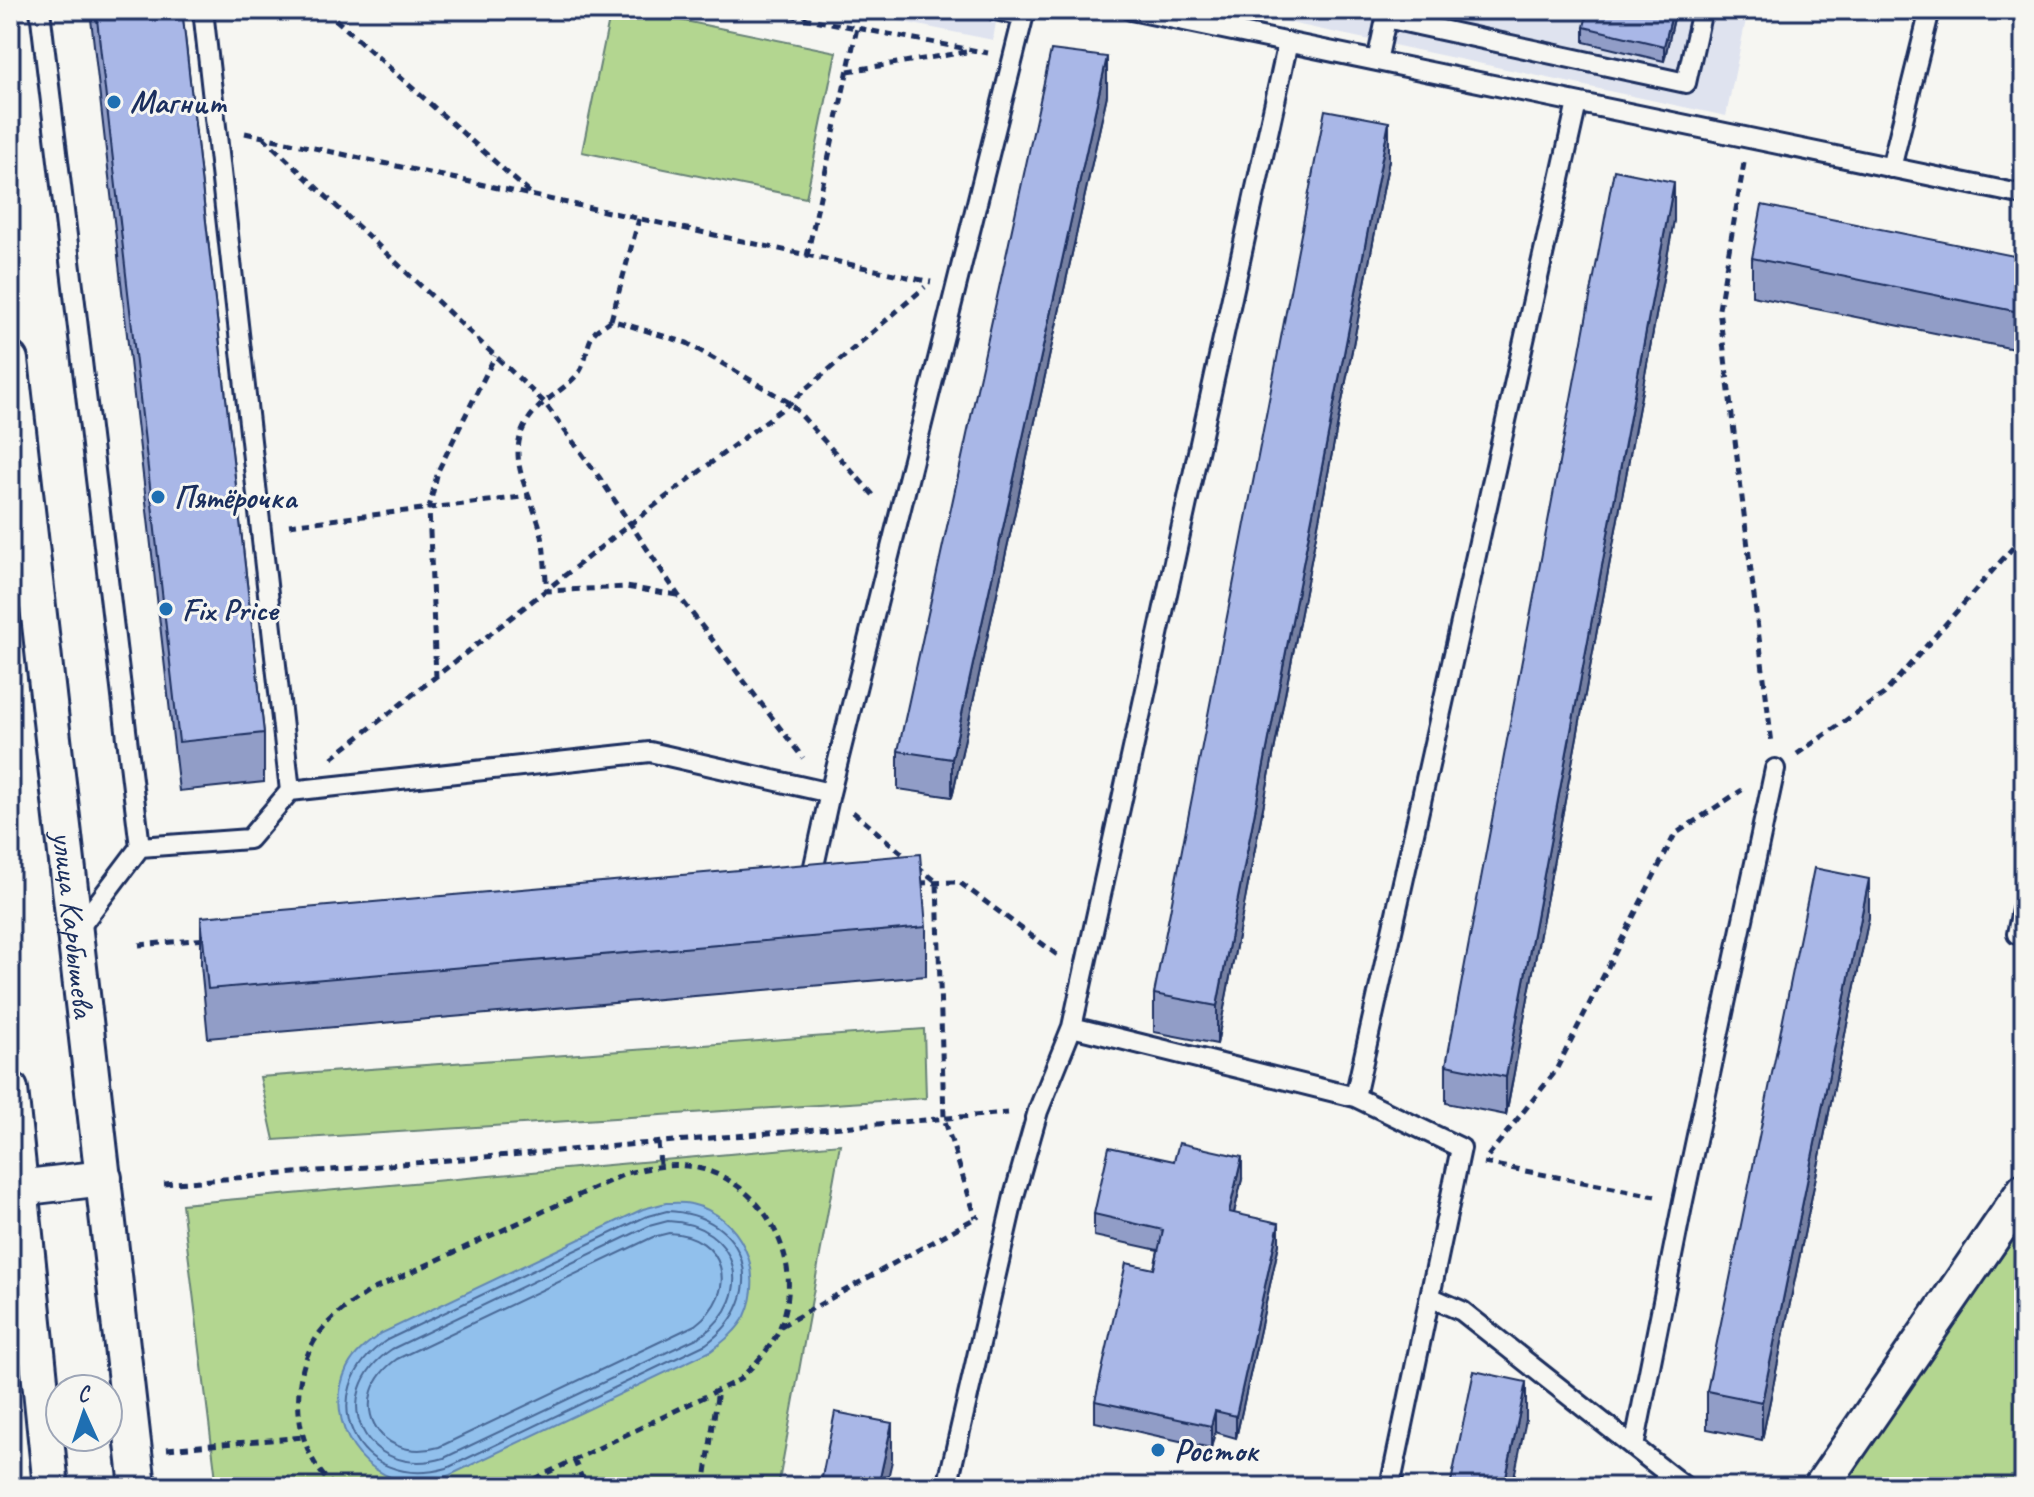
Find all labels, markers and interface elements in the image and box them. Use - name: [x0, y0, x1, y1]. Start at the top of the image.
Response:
- place label: Магнит: [130, 82, 227, 123]
- marker: Магнит: [105, 93, 123, 111]
- place label: Пятёрочка: [174, 477, 299, 518]
- marker: Пятёрочка: [149, 488, 167, 506]
- place label: Fix Price: [182, 589, 280, 630]
- marker: Fix Price: [157, 600, 175, 618]
- street label: улица Карбышева: [43, 827, 105, 1022]
- north arrow: [44, 1373, 124, 1453]
- text: С: [77, 1380, 92, 1408]
- place label: Росток: [1174, 1430, 1260, 1471]
- marker: Росток: [1149, 1441, 1167, 1459]

